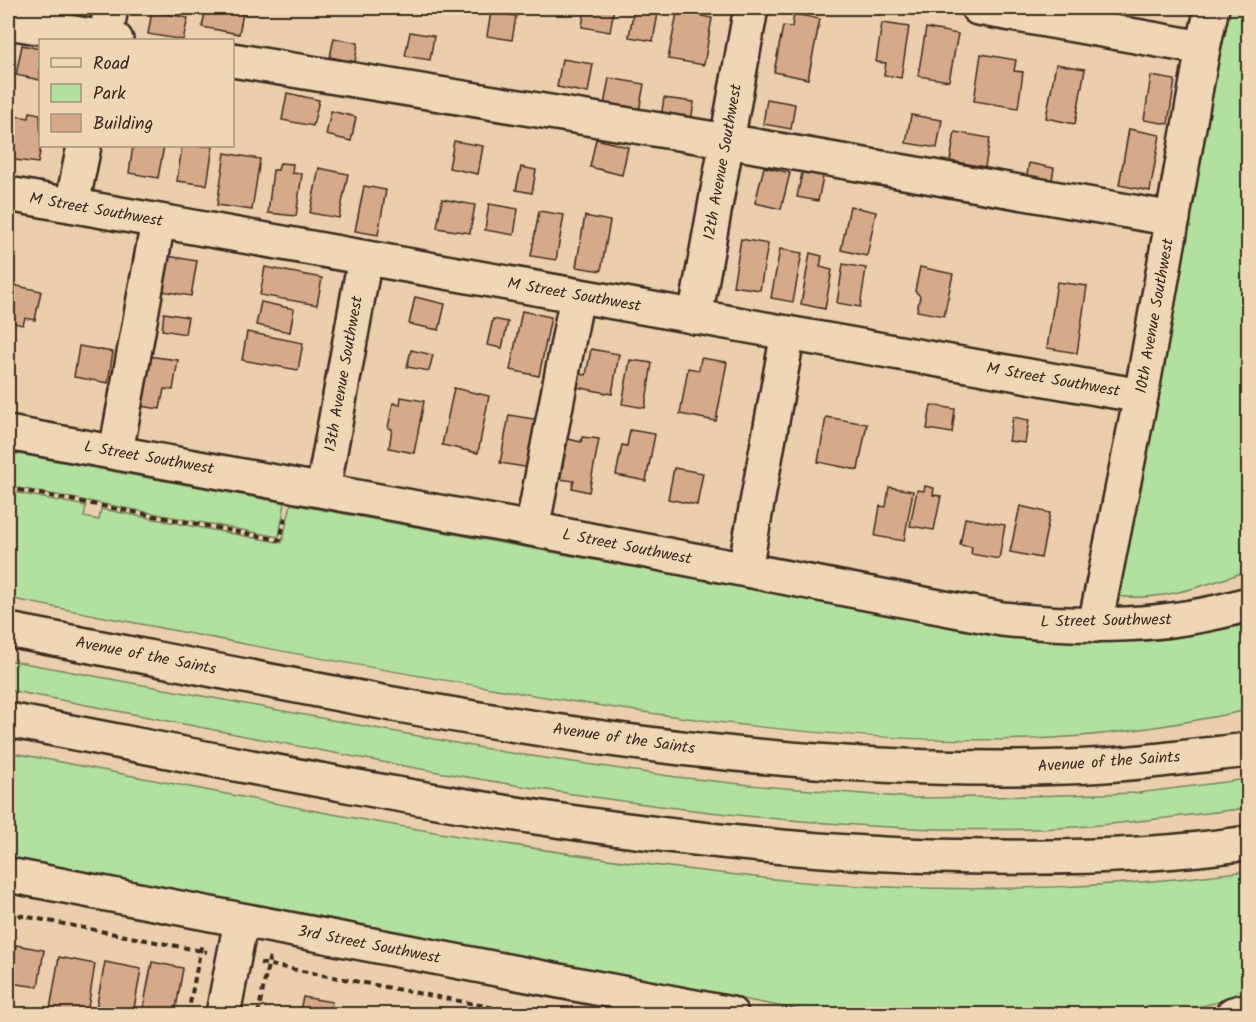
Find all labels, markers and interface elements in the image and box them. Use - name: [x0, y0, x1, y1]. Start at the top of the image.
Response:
- legend: [39, 39, 234, 147]
- text: Road: [93, 50, 130, 79]
- text: Park: [93, 80, 126, 109]
- street label: 12th Avenue Southwest: [697, 81, 749, 242]
- text: Building: [93, 110, 153, 139]
- street label: M Street Southwest: [27, 186, 166, 234]
- street label: 10th Avenue Southwest: [1129, 236, 1181, 395]
- street label: M Street Southwest: [505, 271, 644, 319]
- street label: 13th Avenue Southwest: [318, 293, 370, 454]
- street label: M Street Southwest: [984, 356, 1123, 404]
- street label: L Street Southwest: [82, 434, 217, 482]
- street label: L Street Southwest: [560, 522, 695, 572]
- street label: L Street Southwest: [1040, 607, 1173, 635]
- street label: Avenue of the Saints: [73, 630, 219, 682]
- street label: Avenue of the Saints: [551, 717, 697, 761]
- street label: Avenue of the Saints: [1037, 745, 1181, 779]
- street label: 3rd Street Southwest: [295, 919, 443, 971]

